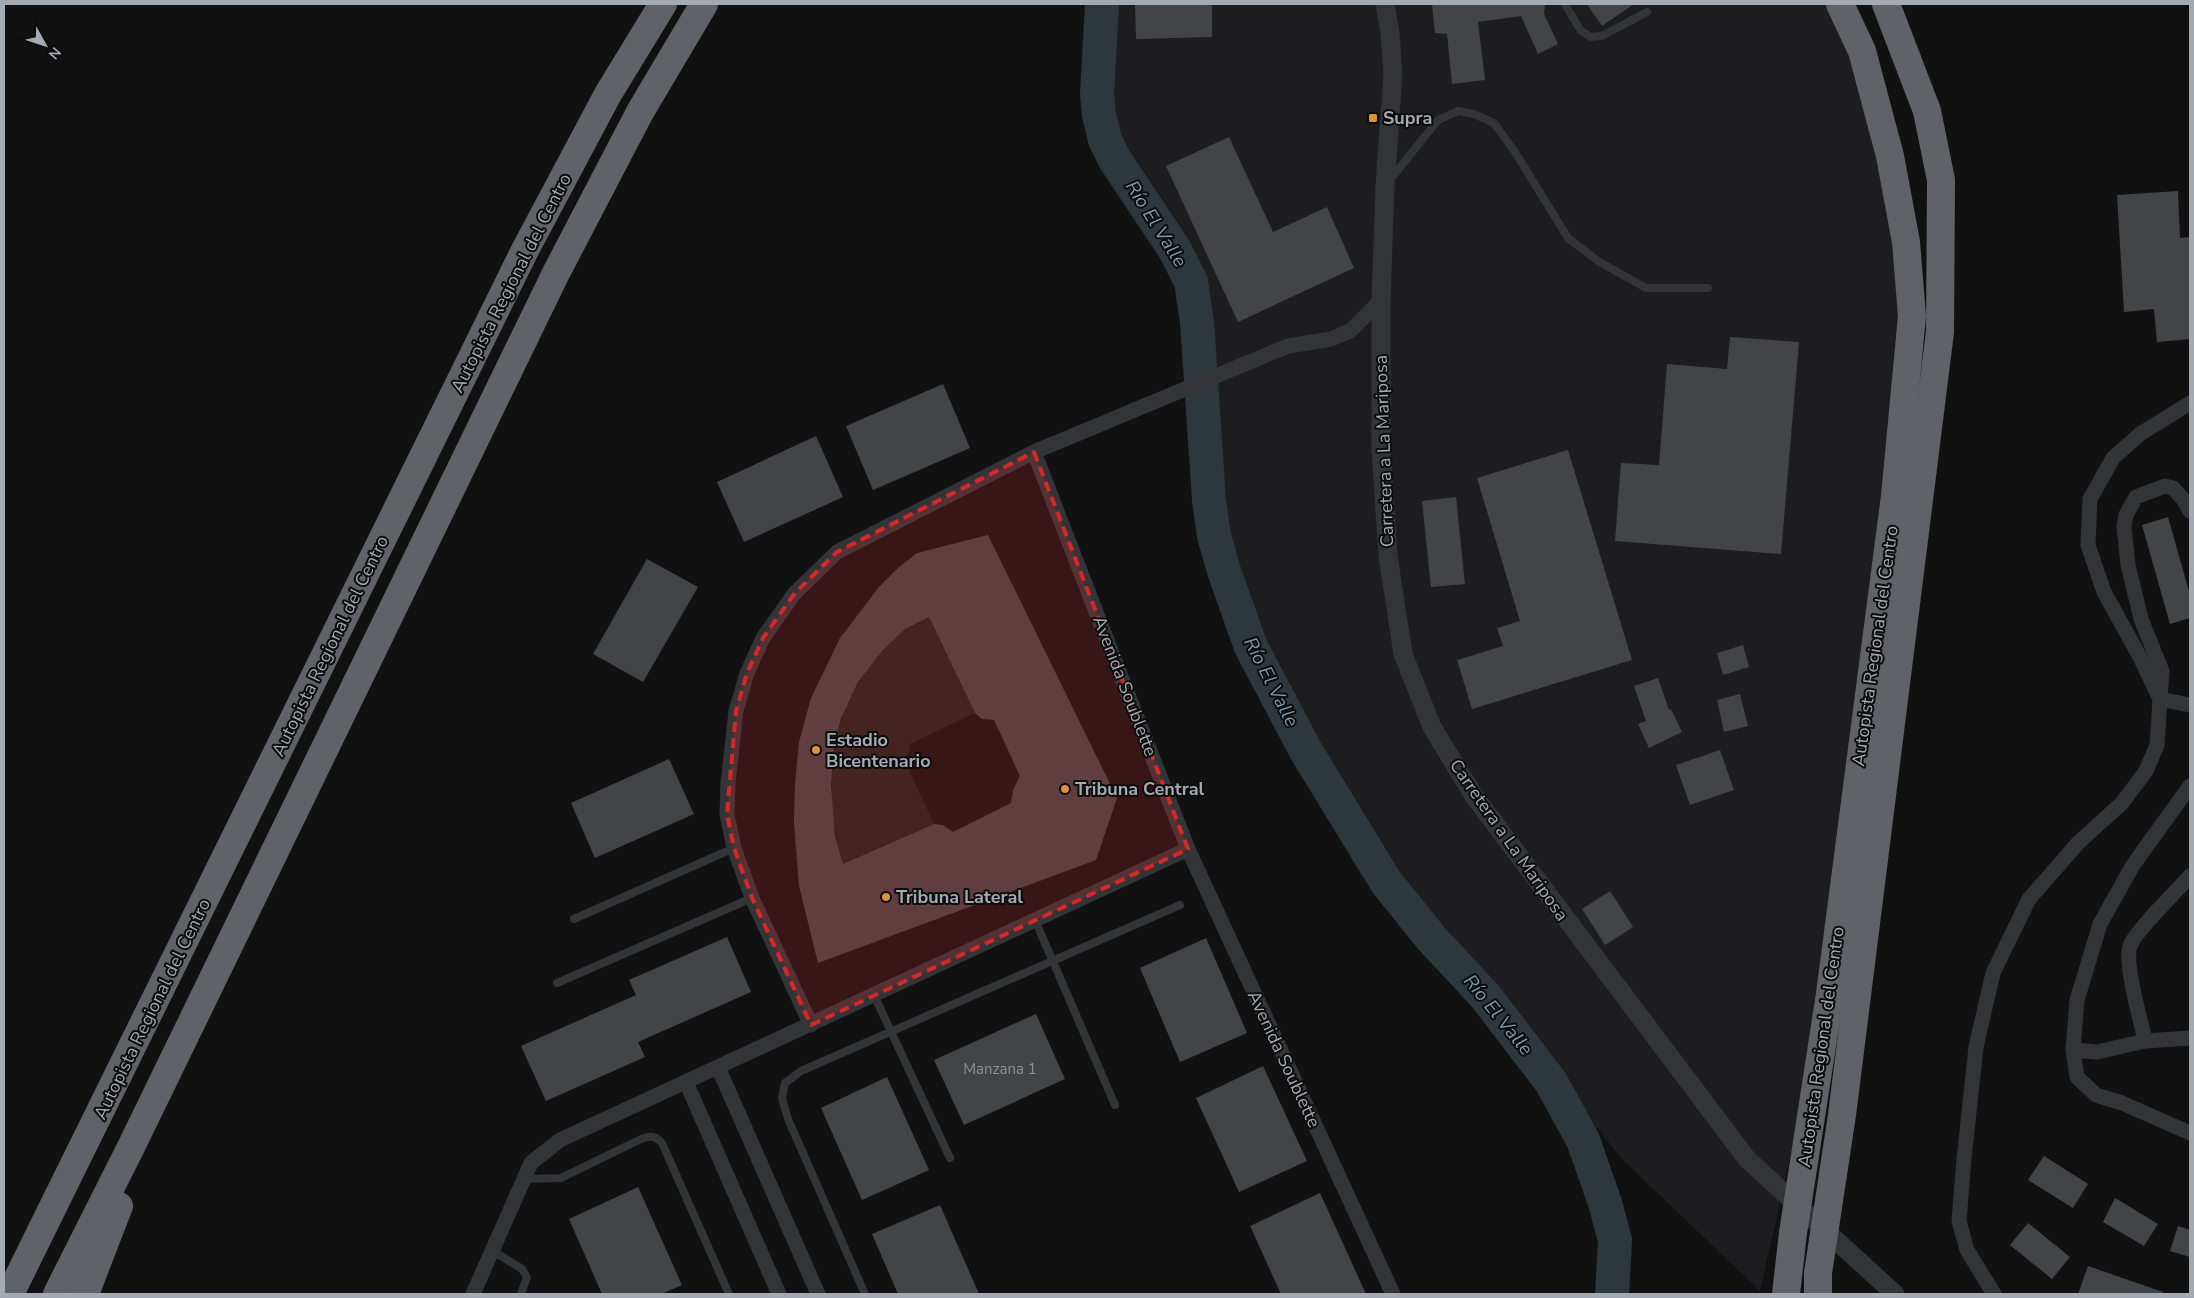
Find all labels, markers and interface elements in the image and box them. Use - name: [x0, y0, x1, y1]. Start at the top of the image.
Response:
- north arrow: [20, 20, 70, 70]
- text: N: [44, 43, 65, 63]
- place label: Supra: [1383, 106, 1432, 130]
- marker: Supra: [1367, 112, 1379, 124]
- street label: Autopista Regional del Centro: [445, 169, 577, 397]
- water label: Río El Valle: [1119, 176, 1193, 272]
- street label: Carretera a La Mariposa: [1369, 354, 1399, 548]
- street label: Autopista Regional del Centro: [1846, 524, 1904, 768]
- street label: Autopista Regional del Centro: [266, 532, 394, 760]
- street label: Avenida Soublette: [1087, 612, 1163, 760]
- water label: Río El Valle: [1237, 633, 1305, 731]
- place label: Estadio Bicentenario: [826, 728, 931, 773]
- marker: Estadio Bicentenario: [810, 744, 822, 756]
- street label: Carretera a La Mariposa: [1444, 754, 1574, 926]
- place label: Tribuna Central: [1075, 777, 1204, 801]
- marker: Tribuna Central: [1059, 783, 1071, 795]
- place label: Tribuna Lateral: [896, 885, 1023, 909]
- marker: Tribuna Lateral: [880, 891, 892, 903]
- street label: Autopista Regional del Centro: [88, 895, 216, 1123]
- street label: Autopista Regional del Centro: [1792, 925, 1850, 1169]
- water label: Río El Valle: [1457, 969, 1539, 1061]
- street label: Avenida Soublette: [1242, 987, 1326, 1131]
- house number: Manzana 1: [963, 1059, 1037, 1079]

